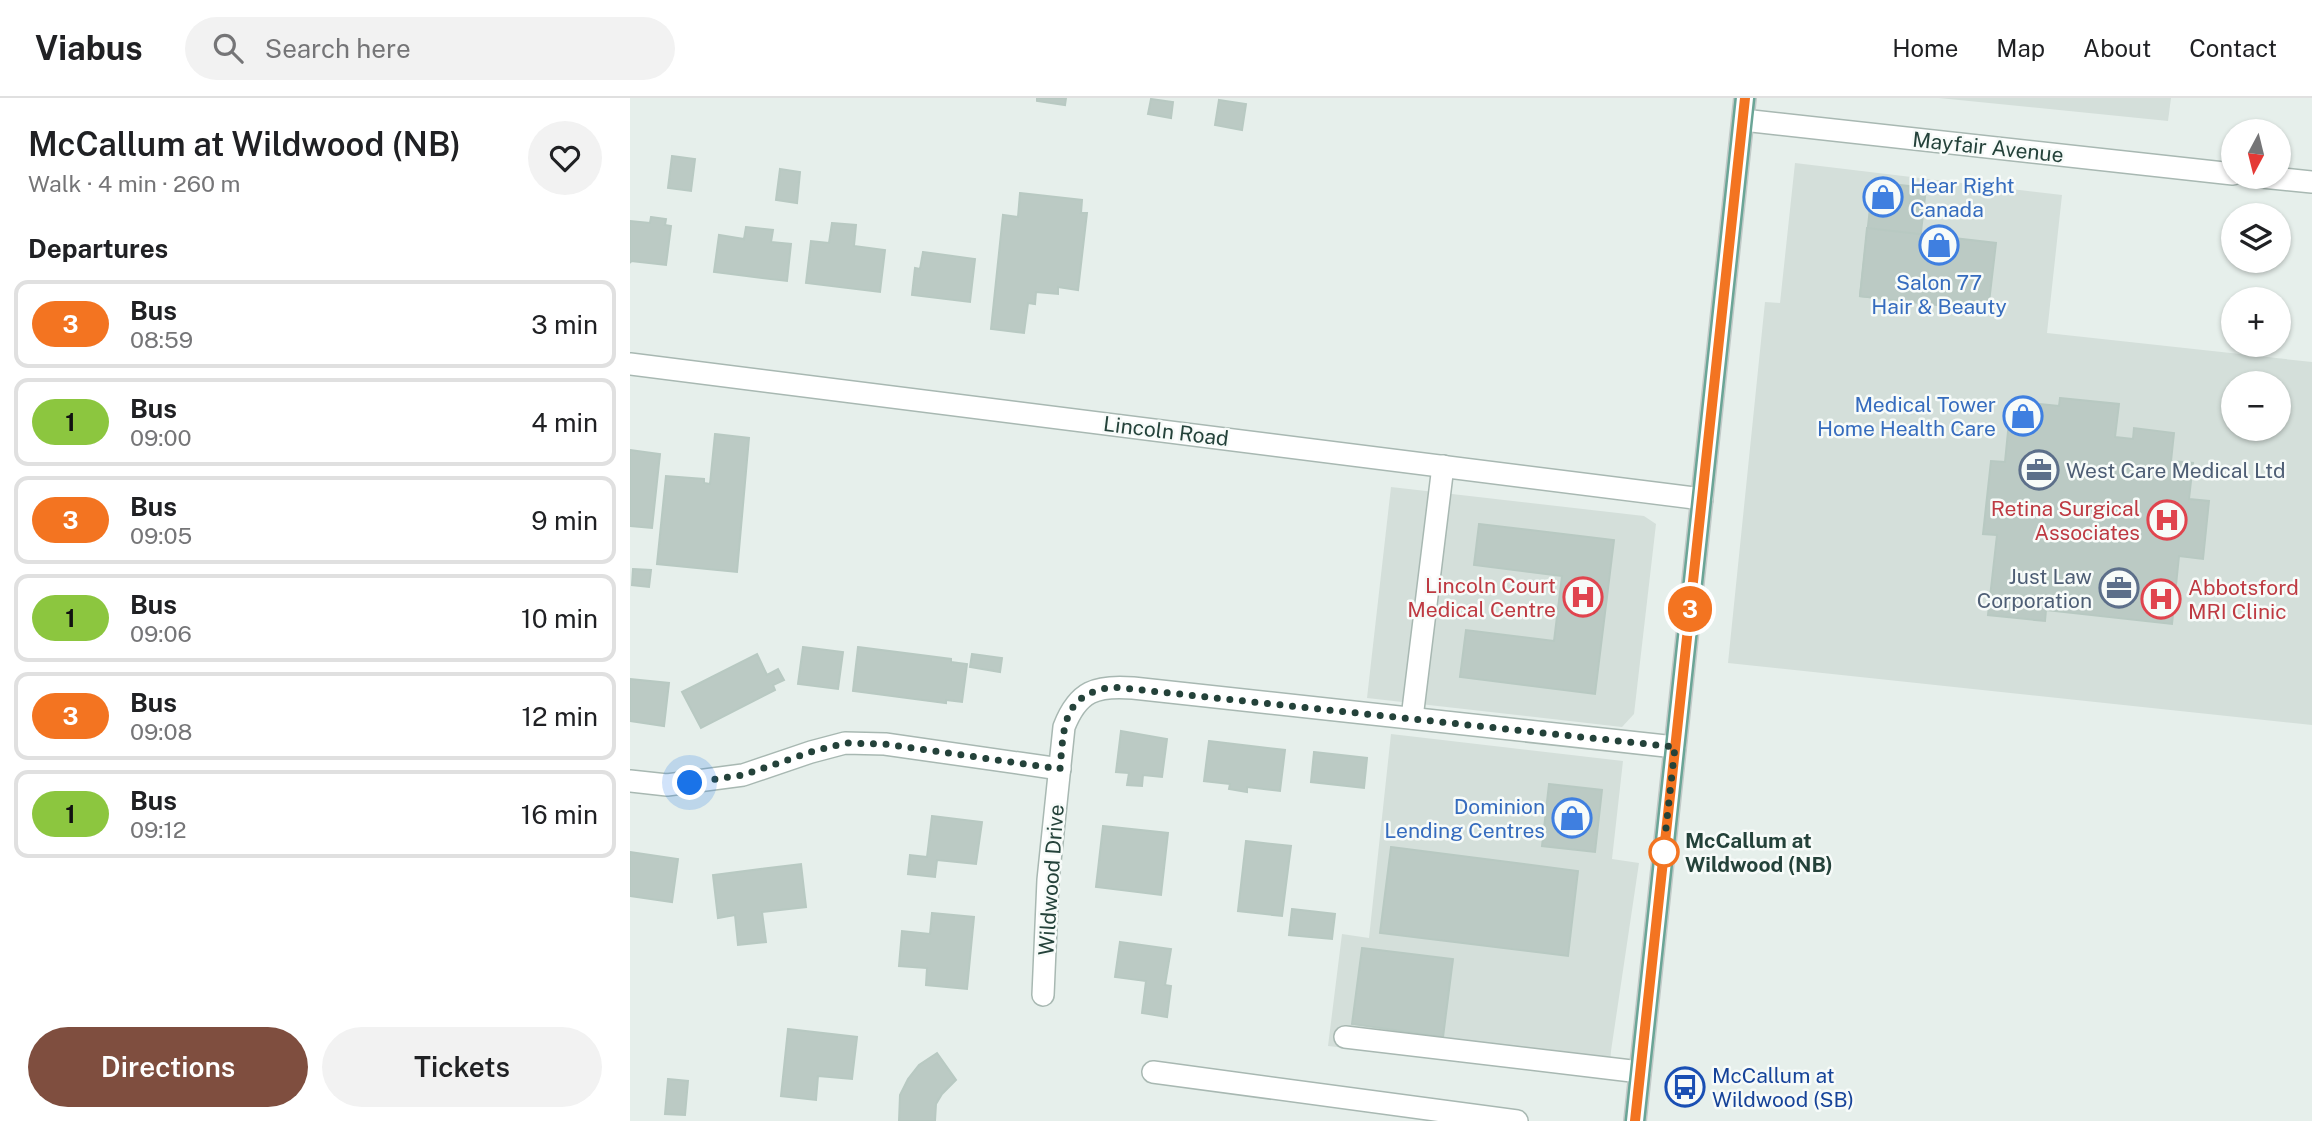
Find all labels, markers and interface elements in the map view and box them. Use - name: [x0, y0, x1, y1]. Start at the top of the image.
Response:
- search box: [185, 17, 675, 80]
- text: Viabus: [35, 29, 143, 67]
- icon: search: [209, 29, 247, 67]
- text: Search here: [265, 33, 411, 64]
- text: Home: [1892, 34, 1958, 62]
- text: Map: [1996, 34, 2045, 62]
- text: About: [2083, 34, 2151, 62]
- text: Contact: [2189, 34, 2277, 62]
- north arrow: [2221, 119, 2291, 189]
- map controls: [2221, 119, 2291, 441]
- button: heart: [528, 121, 602, 195]
- text: McCallum at Wildwood (NB): [28, 125, 461, 163]
- street label: Mayfair Avenue: [1911, 127, 2065, 167]
- text: Walk · 4 min · 260 m: [28, 170, 241, 197]
- place label: Hear Right Canada: [1910, 173, 2015, 222]
- shop icon: Hear Right Canada: [1862, 176, 1904, 218]
- button: layers: [2221, 203, 2291, 273]
- shop icon: Salon 77 Hair & Beauty: [1918, 224, 1960, 266]
- text: Departures: [28, 233, 168, 264]
- place label: Salon 77 Hair & Beauty: [1871, 270, 2007, 319]
- button: +: [2221, 287, 2291, 357]
- text: Bus: [130, 295, 177, 326]
- text: 3 min: [531, 309, 598, 340]
- text: 3: [63, 310, 78, 338]
- text: 08:59: [130, 326, 193, 353]
- button: −: [2221, 371, 2291, 441]
- place label: Medical Tower Home Health Care: [1817, 392, 1996, 441]
- text: Bus: [130, 393, 177, 424]
- shop icon: Medical Tower Home Health Care: [2002, 395, 2044, 437]
- text: 4 min: [531, 407, 598, 438]
- text: 1: [65, 408, 76, 436]
- street label: Lincoln Road: [1102, 411, 1230, 451]
- text: 09:00: [130, 424, 191, 451]
- office icon: West Care Medical Ltd: [2018, 449, 2060, 491]
- place label: West Care Medical Ltd: [2066, 458, 2285, 483]
- text: Bus: [130, 491, 177, 522]
- place label: Retina Surgical Associates: [1991, 496, 2140, 545]
- hospital icon: Retina Surgical Associates: [2146, 499, 2188, 541]
- text: 9 min: [531, 505, 598, 536]
- text: 3: [63, 506, 78, 534]
- text: 09:05: [130, 522, 192, 549]
- place label: Just Law Corporation: [1977, 564, 2092, 613]
- office icon: Just Law Corporation: [2098, 567, 2140, 609]
- place label: Lincoln Court Medical Centre: [1407, 573, 1556, 622]
- place label: Abbotsford MRI Clinic: [2188, 575, 2299, 624]
- hospital icon: Lincoln Court Medical Centre: [1562, 576, 1604, 618]
- hospital icon: Abbotsford MRI Clinic: [2140, 578, 2182, 620]
- line badge: 3: [1667, 586, 1713, 632]
- text: Bus: [130, 589, 177, 620]
- text: 3: [1682, 595, 1698, 623]
- text: 10 min: [521, 603, 598, 634]
- text: 1: [65, 604, 76, 632]
- text: 09:06: [130, 620, 192, 647]
- text: Bus: [130, 687, 177, 718]
- text: 12 min: [522, 701, 598, 732]
- text: 3: [63, 702, 78, 730]
- text: 09:08: [130, 718, 192, 745]
- your location: [672, 765, 707, 800]
- text: Bus: [130, 785, 177, 816]
- place label: Dominion Lending Centres: [1384, 794, 1545, 843]
- shop icon: Dominion Lending Centres: [1551, 797, 1593, 839]
- text: 16 min: [521, 799, 598, 830]
- text: 1: [65, 800, 76, 828]
- street label: Wildwood Drive: [1033, 804, 1069, 956]
- text: 09:12: [130, 816, 187, 843]
- place label: McCallum at Wildwood (NB): [1685, 828, 1833, 877]
- marker: McCallum at Wildwood (NB): [1649, 837, 1679, 867]
- button: Directions: [28, 1027, 308, 1107]
- button: Tickets: [322, 1027, 602, 1107]
- place label: McCallum at Wildwood (SB): [1712, 1063, 1854, 1112]
- bus stop icon: McCallum at Wildwood (SB): [1664, 1066, 1706, 1108]

